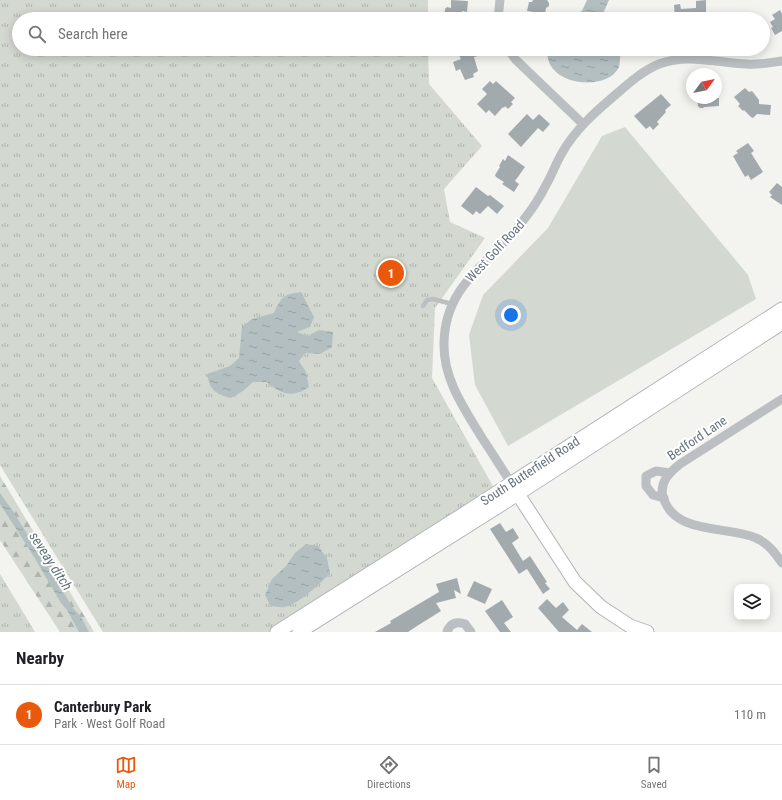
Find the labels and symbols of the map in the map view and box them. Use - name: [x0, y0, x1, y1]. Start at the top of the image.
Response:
- north arrow: [686, 68, 722, 104]
- street label: West Golf Road: [463, 217, 527, 285]
- pin: 1: [378, 258, 404, 288]
- your location: [501, 305, 521, 325]
- street label: Bedford Lane: [664, 413, 730, 463]
- street label: South Butterfield Road: [478, 433, 582, 509]
- water label: seveay ditch: [26, 529, 76, 593]

